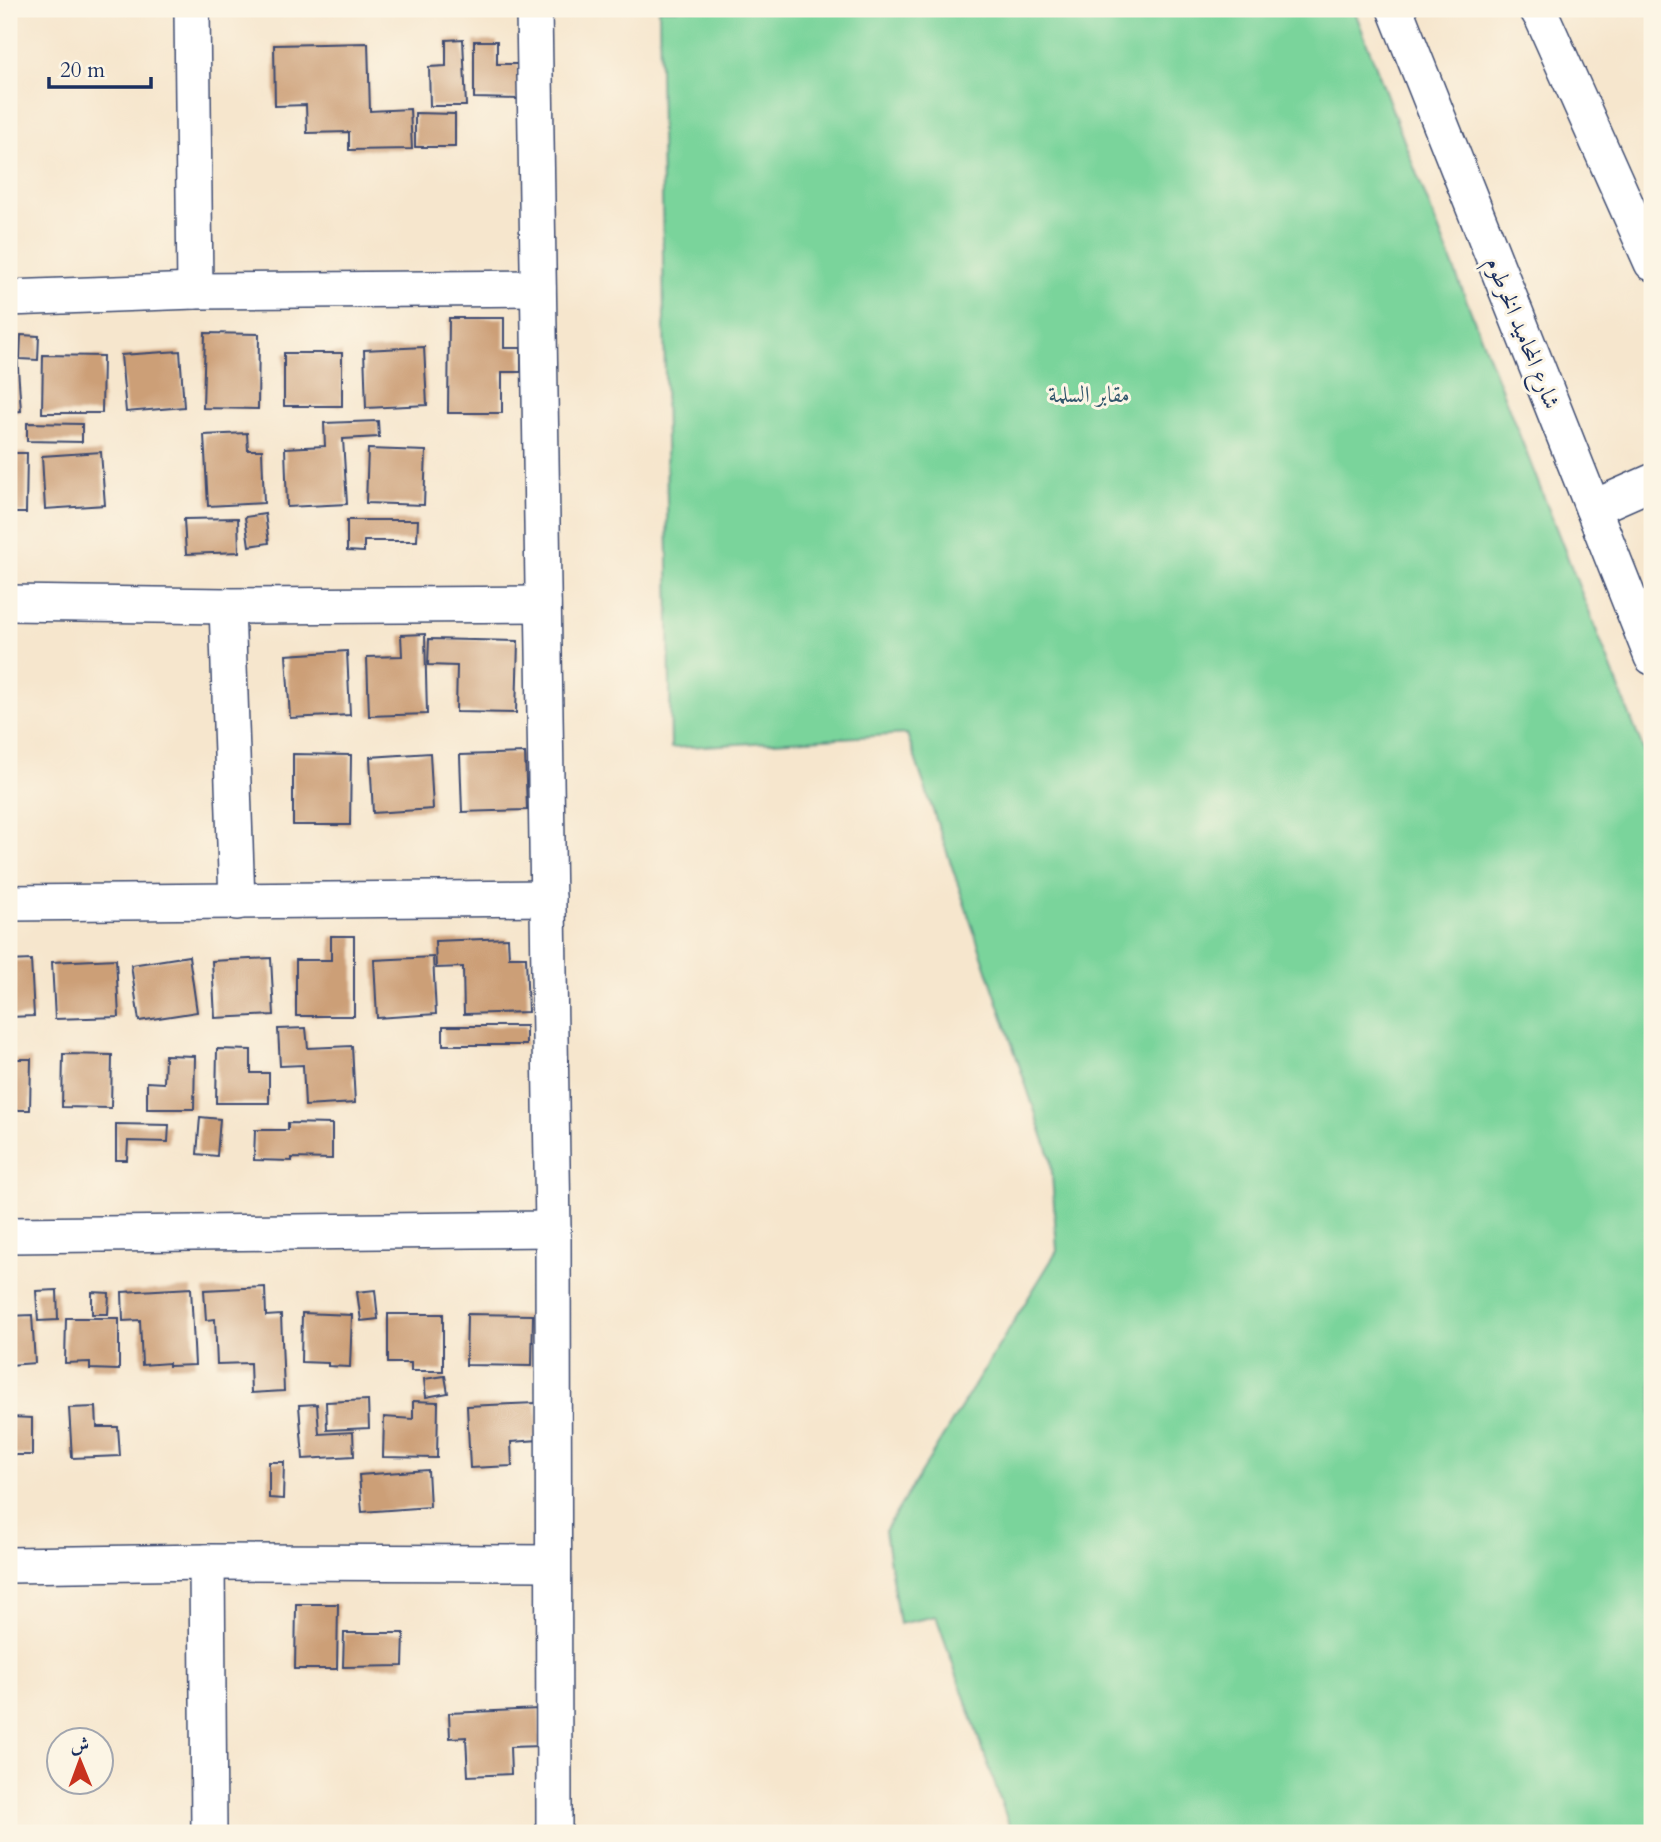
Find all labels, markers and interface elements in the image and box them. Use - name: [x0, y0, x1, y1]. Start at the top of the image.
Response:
- scale bar: [49, 46, 150, 90]
- text: 20 m: [60, 56, 105, 85]
- street label: شارع المحاميد الخرطوم: [1475, 252, 1568, 415]
- park label: مقابر السلمة: [1048, 379, 1130, 410]
- north arrow: [46, 1727, 116, 1797]
- text: ش: [70, 1732, 89, 1758]

